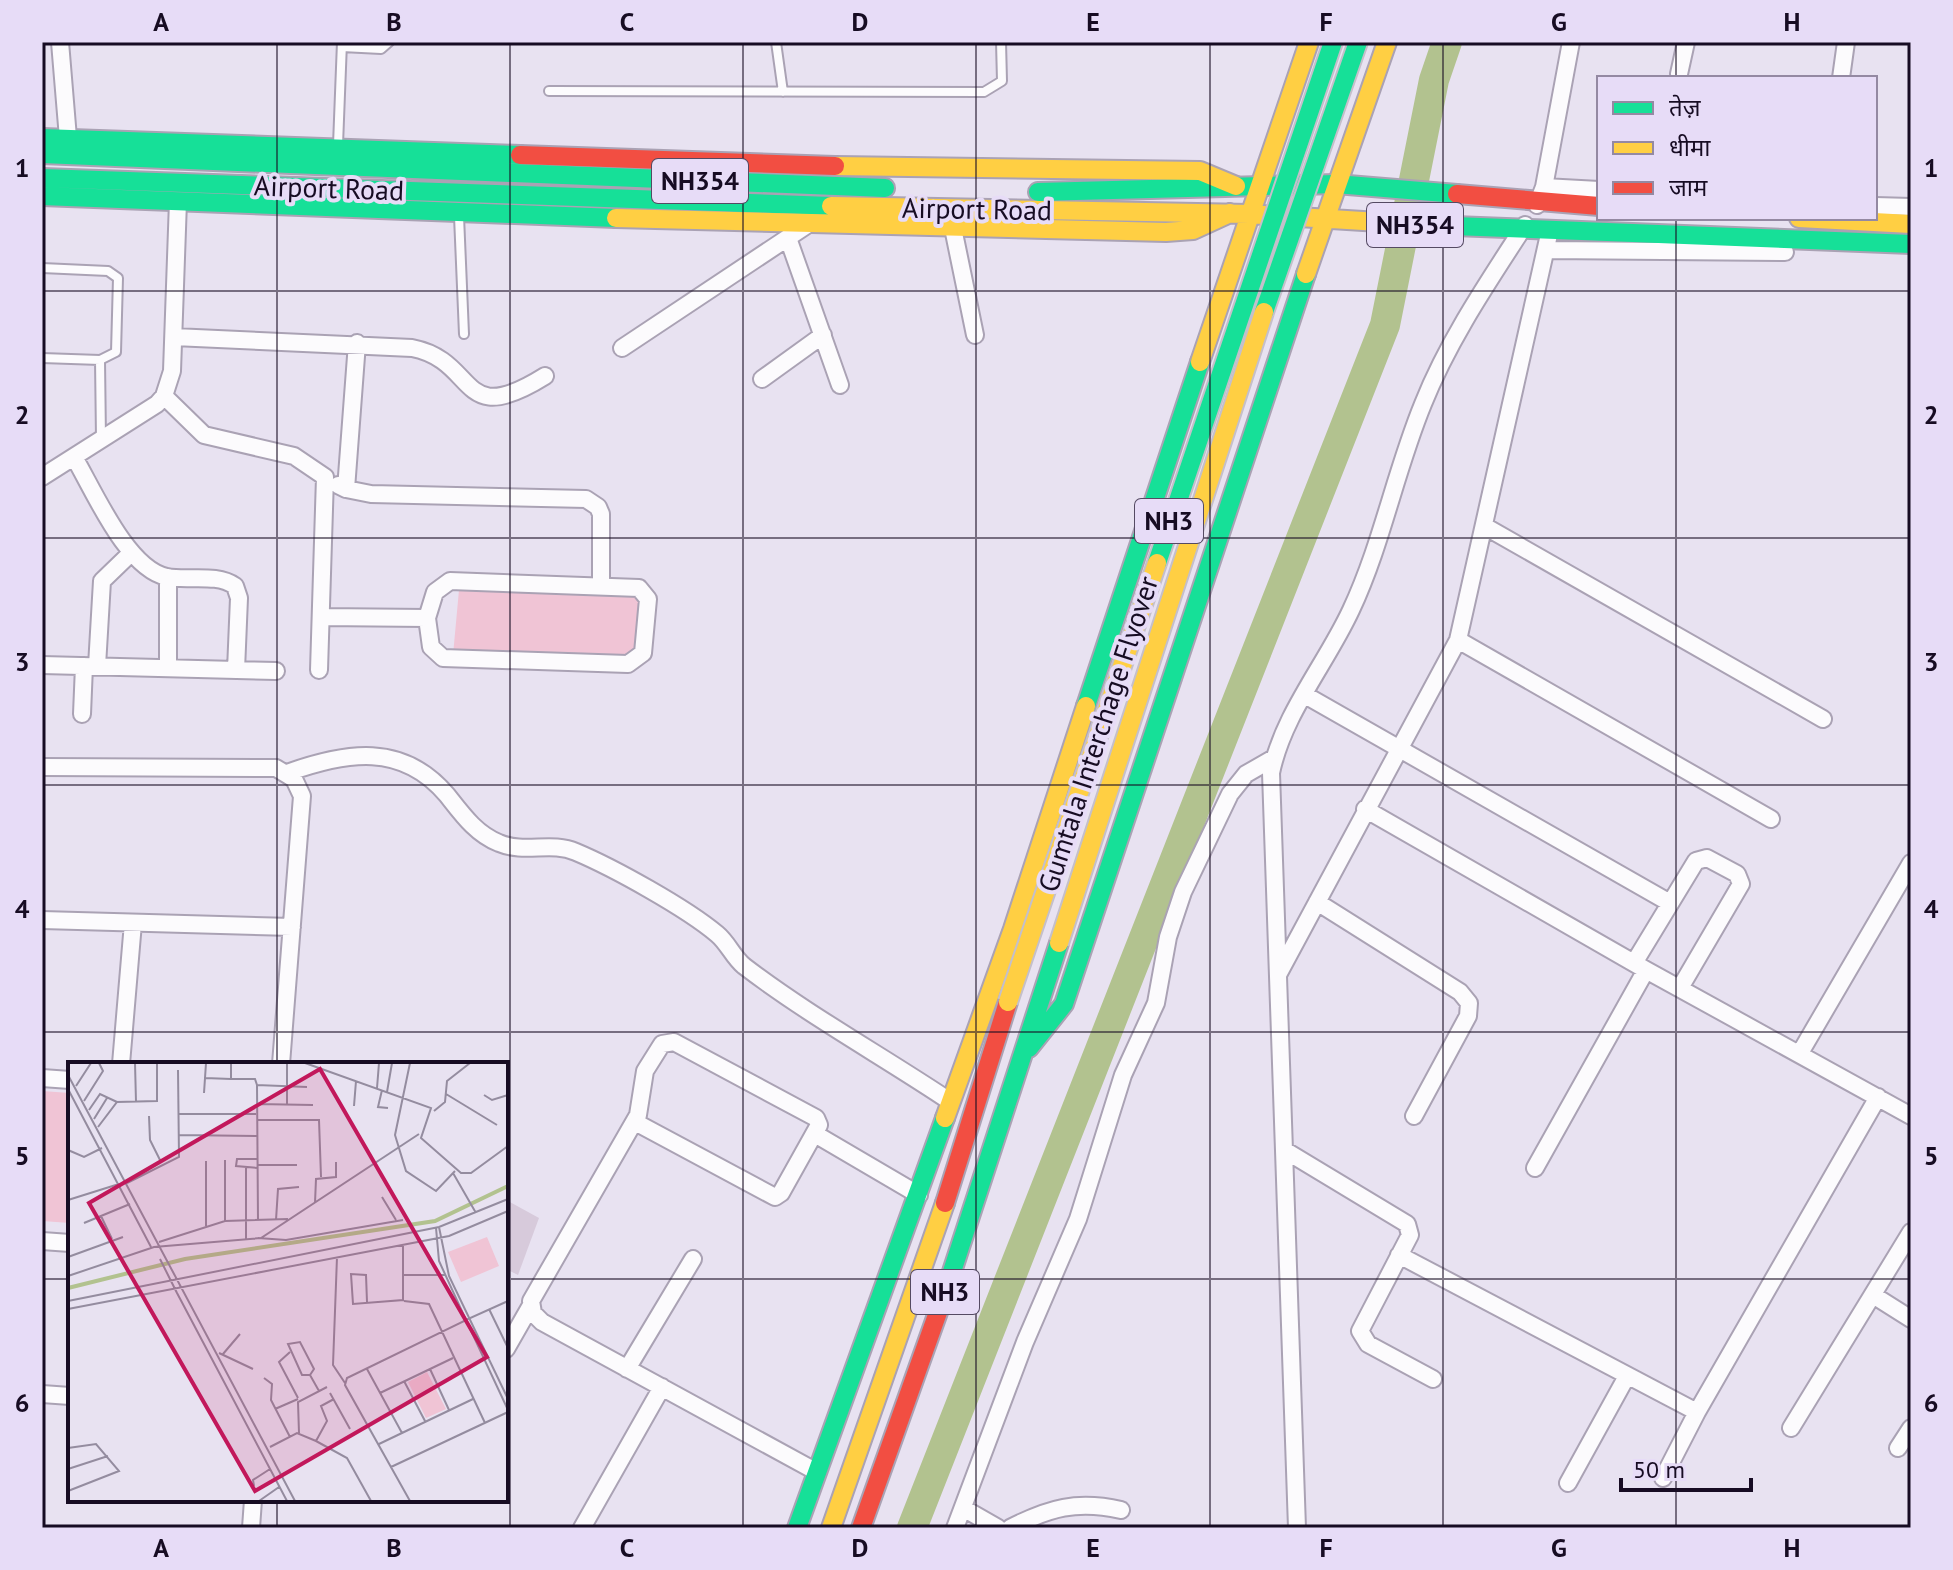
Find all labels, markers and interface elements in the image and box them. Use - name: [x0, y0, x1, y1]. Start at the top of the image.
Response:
- text: A: [153, 5, 169, 38]
- text: B: [386, 5, 402, 38]
- text: C: [620, 5, 634, 38]
- text: D: [852, 5, 868, 38]
- text: E: [1086, 5, 1100, 38]
- text: F: [1319, 5, 1333, 38]
- text: G: [1551, 5, 1567, 38]
- text: H: [1784, 5, 1800, 38]
- legend: [1597, 76, 1877, 220]
- text: तेज़: [1669, 92, 1702, 123]
- text: धीमा: [1669, 132, 1711, 163]
- text: 1: [15, 151, 29, 184]
- text: 1: [1924, 151, 1938, 184]
- road number: NH354: [652, 159, 748, 203]
- street label: Airport Road: [253, 166, 405, 209]
- text: जाम: [1669, 172, 1708, 203]
- street label: Airport Road: [902, 189, 1052, 228]
- road number: NH354: [1367, 203, 1463, 247]
- text: 2: [15, 398, 29, 431]
- text: 2: [1924, 398, 1938, 431]
- road number: NH3: [1135, 499, 1203, 543]
- street label: Gumtala Interchage Flyover: [1029, 571, 1166, 896]
- text: 3: [15, 645, 29, 678]
- text: 3: [1924, 645, 1938, 678]
- text: 4: [15, 892, 30, 925]
- text: 4: [1924, 892, 1939, 925]
- inset map: [68, 1062, 508, 1502]
- text: 5: [15, 1139, 29, 1172]
- text: 5: [1924, 1139, 1938, 1172]
- road number: NH3: [911, 1270, 979, 1314]
- text: 6: [15, 1386, 29, 1419]
- text: 6: [1924, 1386, 1938, 1419]
- scale bar: [1621, 1442, 1751, 1492]
- text: 50 m: [1633, 1454, 1685, 1485]
- text: A: [153, 1531, 169, 1564]
- text: B: [386, 1531, 402, 1564]
- text: C: [620, 1531, 634, 1564]
- text: D: [852, 1531, 868, 1564]
- text: E: [1086, 1531, 1100, 1564]
- text: F: [1319, 1531, 1333, 1564]
- text: G: [1551, 1531, 1567, 1564]
- text: H: [1784, 1531, 1800, 1564]

